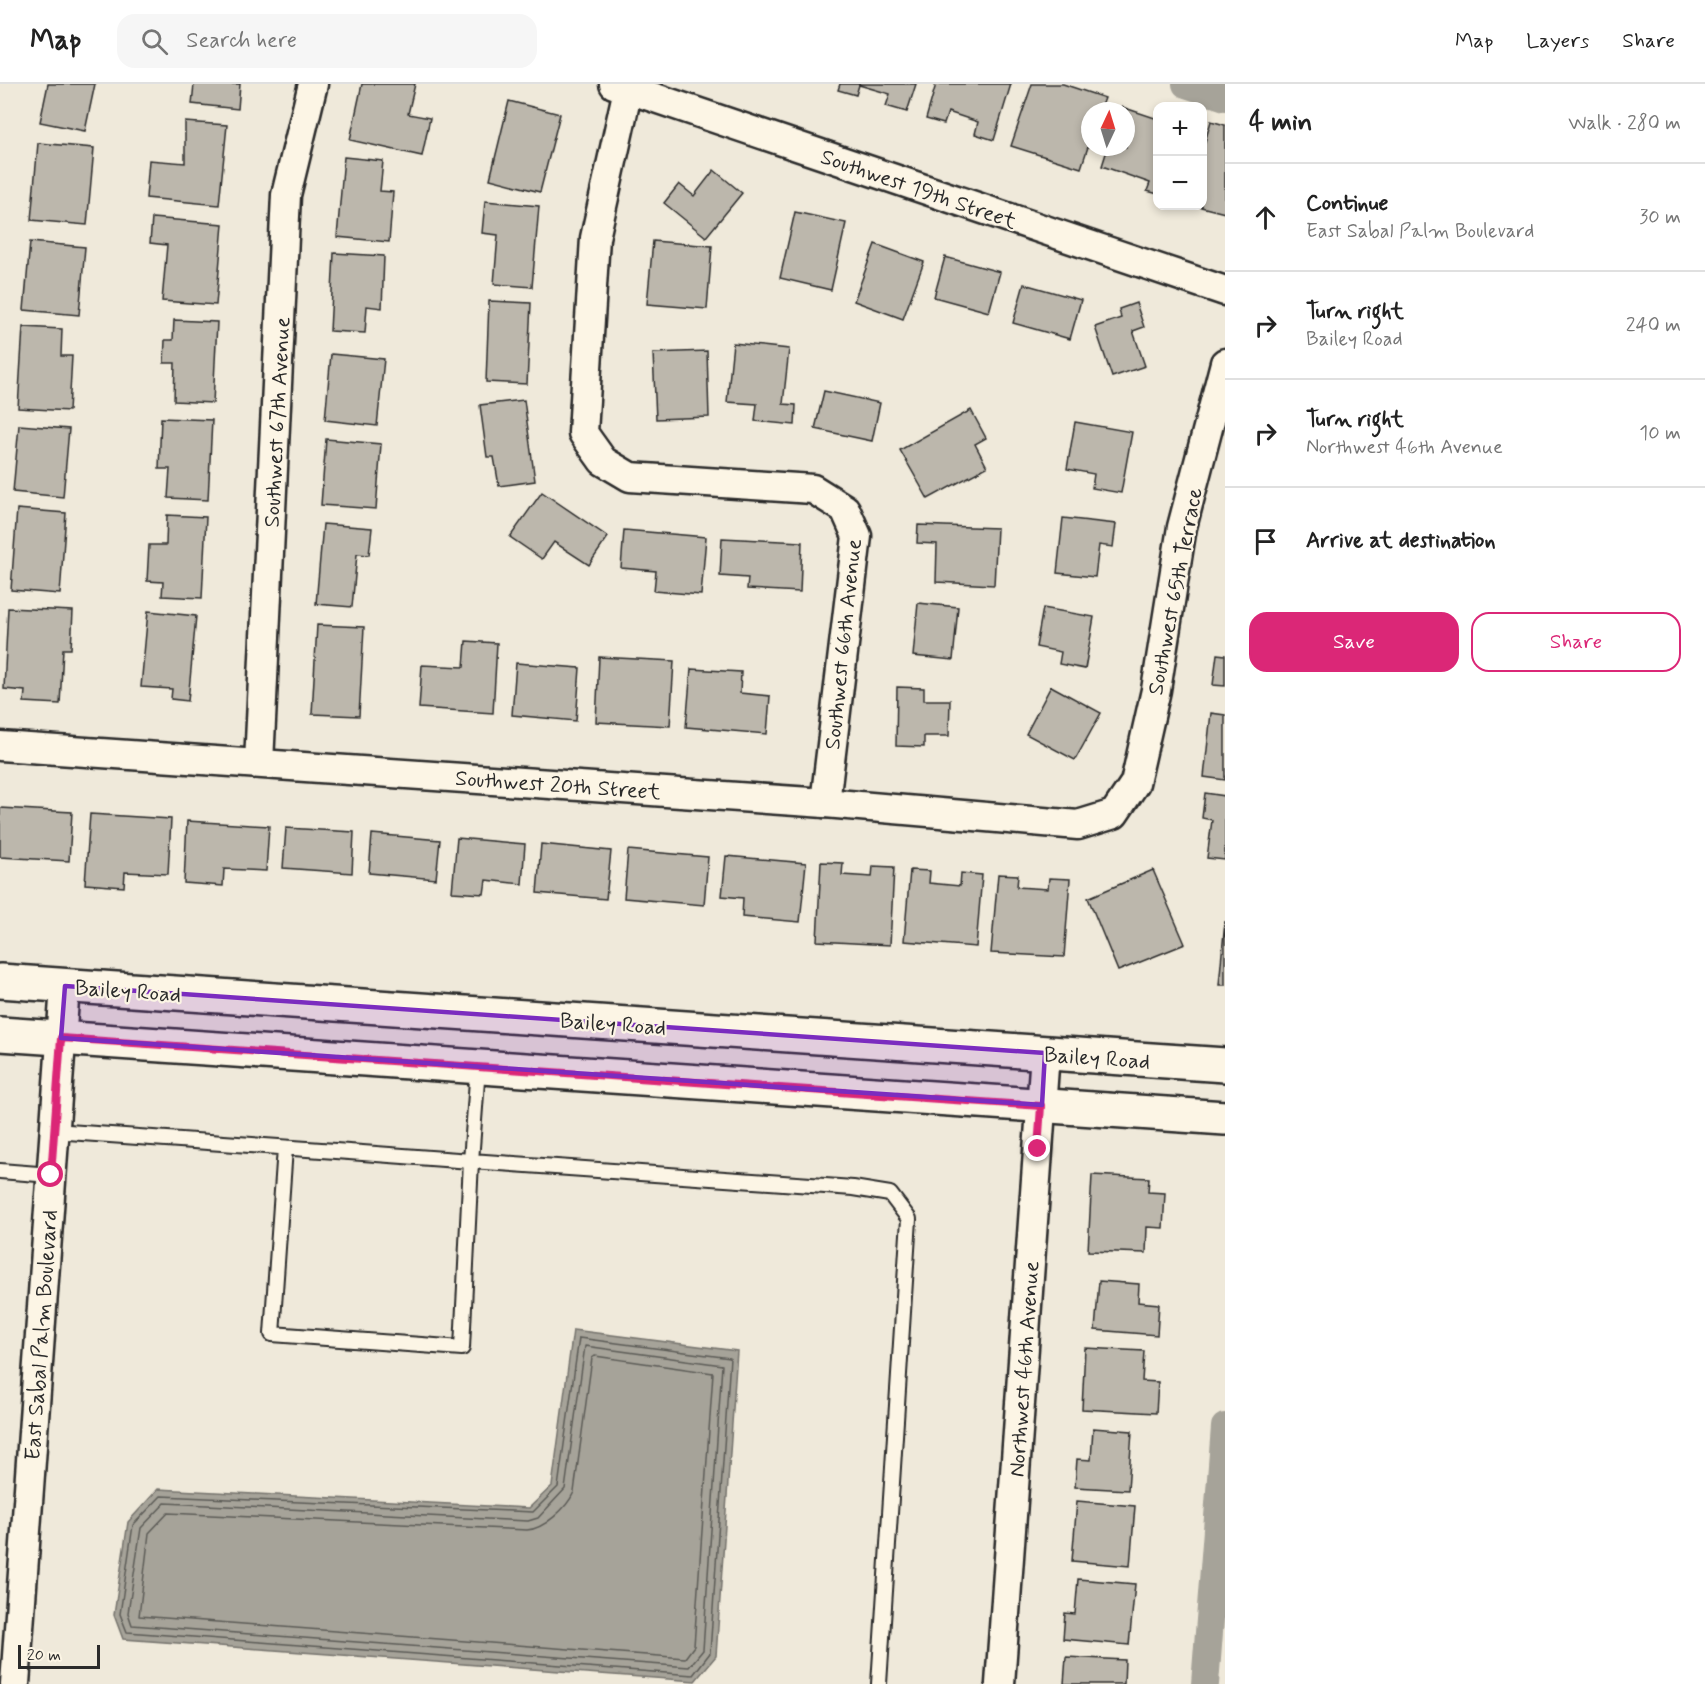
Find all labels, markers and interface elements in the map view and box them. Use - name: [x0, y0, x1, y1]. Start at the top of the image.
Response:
- search box: [117, 14, 537, 68]
- text: Map: [30, 23, 81, 60]
- icon: search: [138, 25, 171, 58]
- text: Search here: [186, 27, 297, 55]
- text: Map: [1455, 27, 1493, 55]
- text: Layers: [1526, 27, 1589, 55]
- text: Share: [1622, 27, 1675, 55]
- north arrow: [1081, 102, 1135, 156]
- map controls: [1153, 102, 1207, 210]
- button: +: [1153, 102, 1207, 156]
- text: 4 min: [1249, 106, 1312, 140]
- text: Walk · 280 m: [1568, 110, 1681, 137]
- street label: Southwest 19th Street: [817, 143, 1020, 237]
- button: −: [1153, 156, 1207, 210]
- text: Continue: [1306, 190, 1388, 218]
- icon: ahead: [1249, 201, 1282, 234]
- text: 30 m: [1639, 204, 1681, 231]
- text: East Sabal Palm Boulevard: [1306, 218, 1534, 245]
- text: Turn right: [1306, 298, 1404, 326]
- icon: right: [1249, 309, 1282, 342]
- text: 240 m: [1626, 312, 1681, 339]
- street label: Southwest 67th Avenue: [259, 316, 298, 528]
- text: Bailey Road: [1306, 326, 1403, 353]
- text: Turn right: [1306, 406, 1404, 434]
- icon: right: [1249, 417, 1282, 450]
- text: 10 m: [1639, 420, 1681, 447]
- text: Northwest 46th Avenue: [1306, 434, 1503, 461]
- street label: Southwest 65th Terrace: [1142, 485, 1210, 698]
- icon: arrive: [1249, 525, 1282, 558]
- text: Arrive at destination: [1306, 527, 1496, 555]
- street label: Southwest 66th Avenue: [819, 537, 869, 751]
- button: Save: [1249, 612, 1459, 672]
- button: Share: [1471, 612, 1681, 672]
- street label: Southwest 20th Street: [454, 765, 662, 807]
- street label: Bailey Road: [74, 974, 182, 1010]
- street label: Bailey Road: [559, 1007, 667, 1043]
- street label: Bailey Road: [1043, 1041, 1151, 1077]
- route end: [1024, 1135, 1050, 1161]
- route start: [37, 1161, 63, 1187]
- street label: East Sabal Palm Boulevard: [19, 1209, 65, 1461]
- street label: Northwest 46th Avenue: [1003, 1260, 1047, 1478]
- scale bar: [18, 1642, 100, 1670]
- text: 20 m: [27, 1645, 61, 1666]

